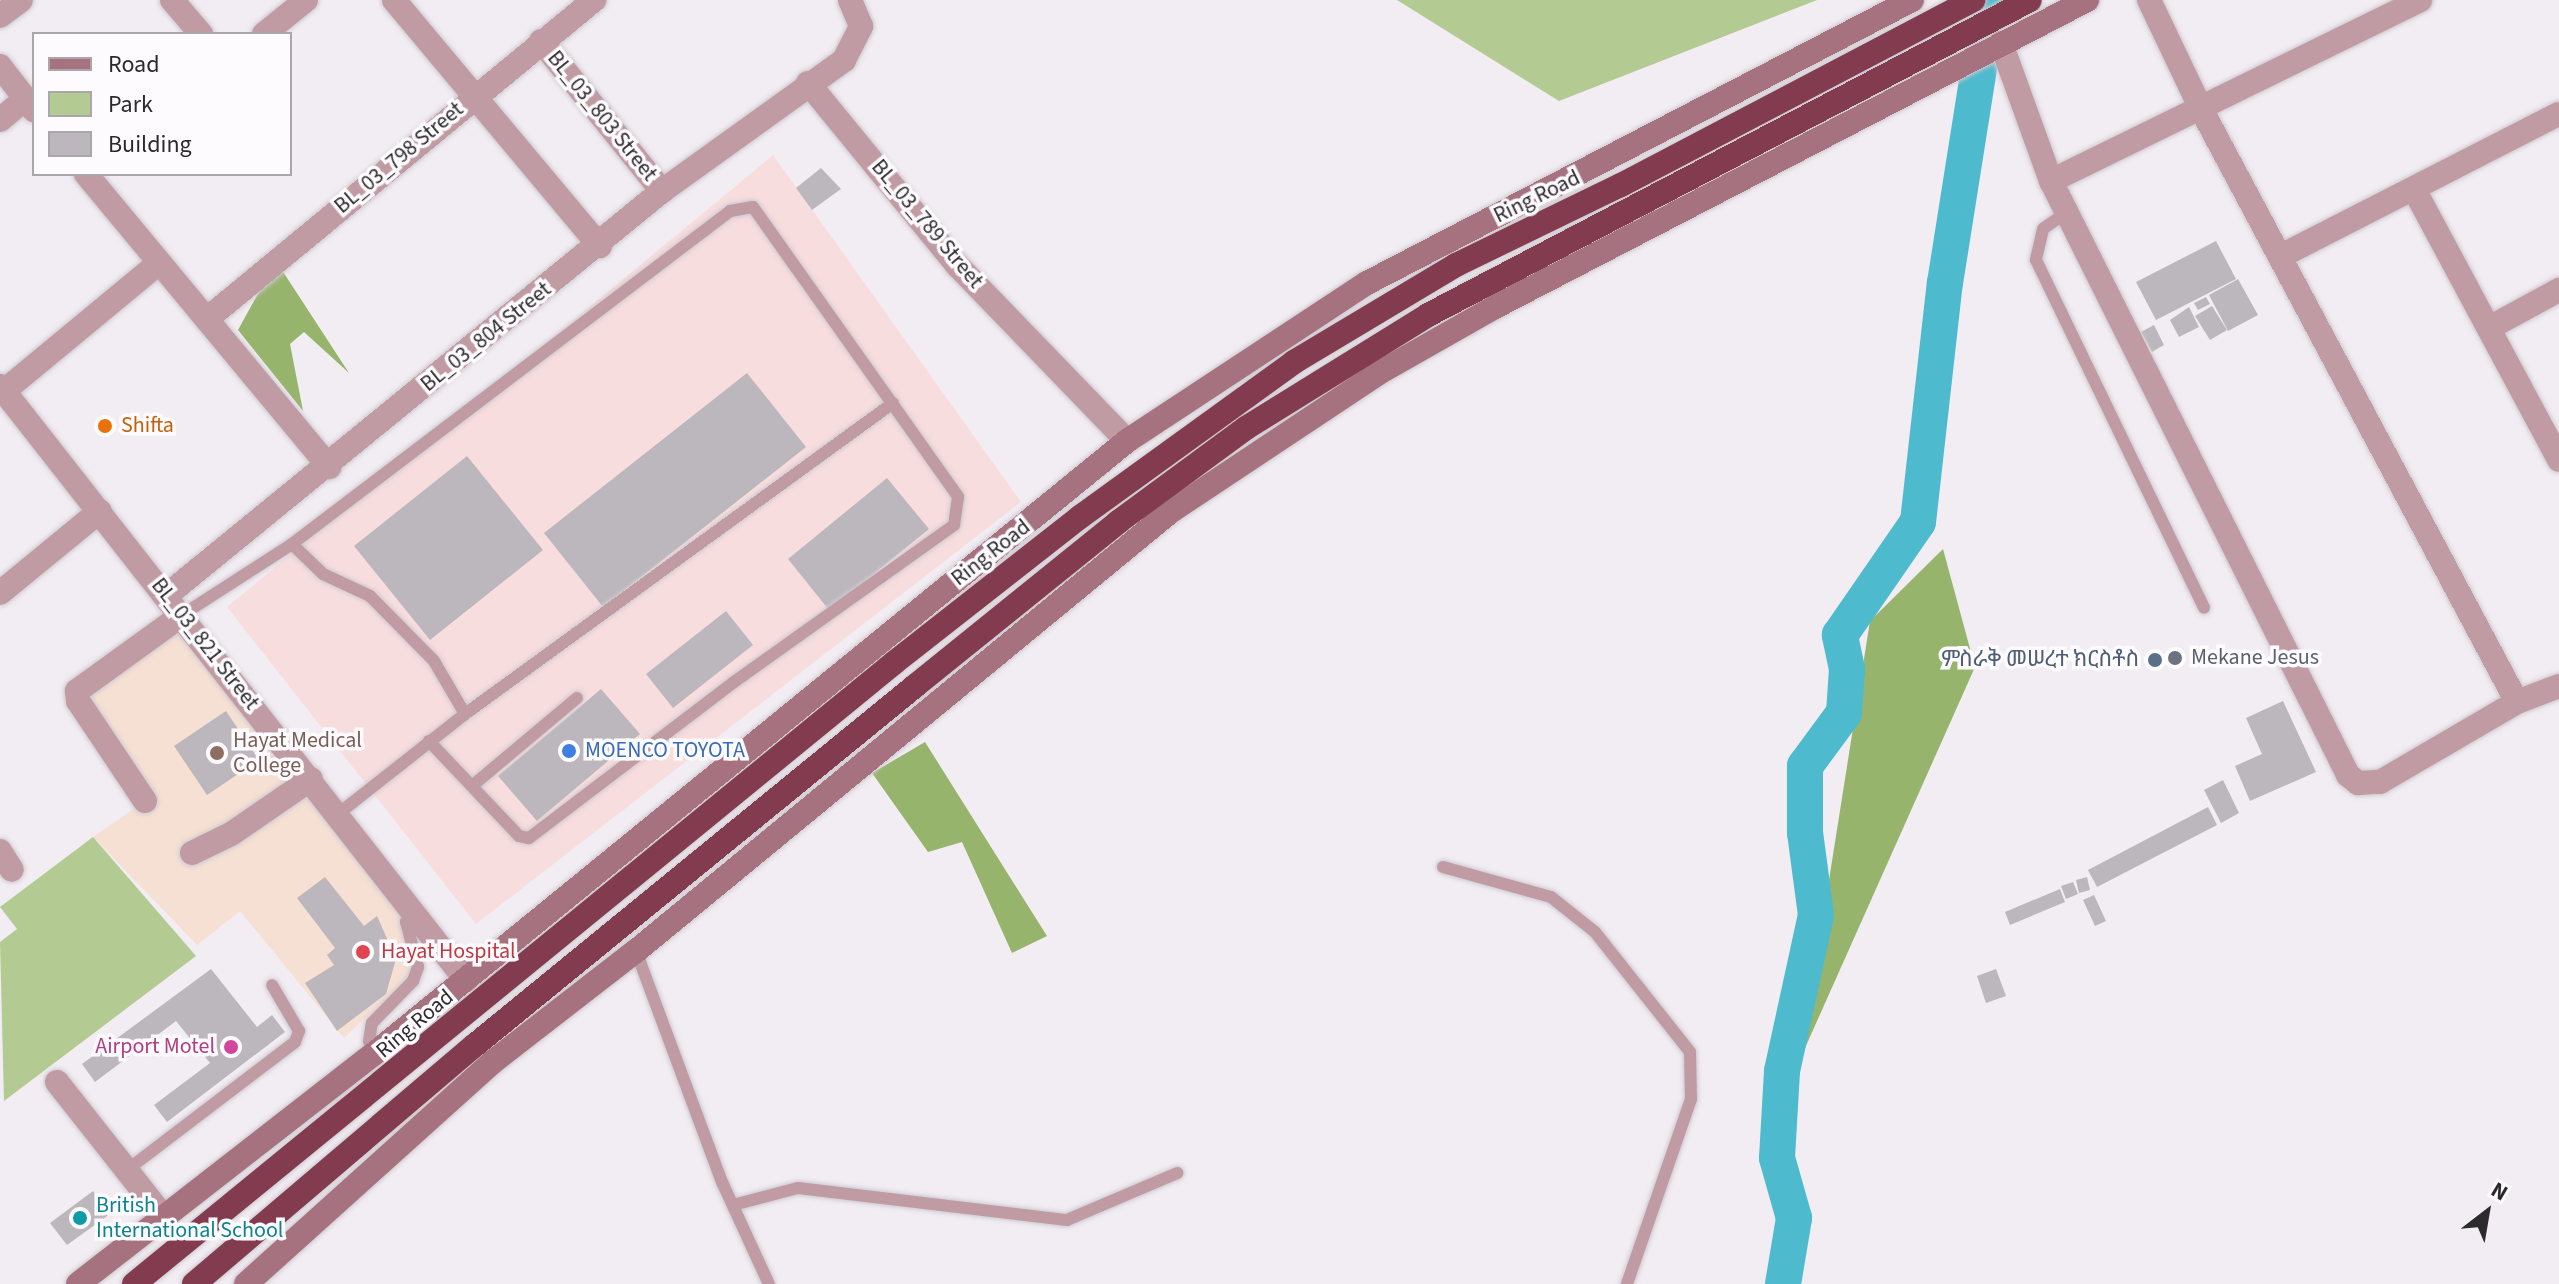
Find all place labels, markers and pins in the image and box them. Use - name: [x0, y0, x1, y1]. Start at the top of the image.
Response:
- place label: Shifta: [121, 413, 174, 439]
- marker: Shifta: [96, 417, 114, 435]
- place label: Mekane Jesus: [2191, 645, 2319, 671]
- place label: ምስራቅ መሠረተ ክርስቶስ: [1941, 647, 2139, 673]
- marker: Mekane Jesus: [2166, 649, 2184, 667]
- marker: ምስራቅ መሠረተ ክርስቶስ: [2146, 651, 2164, 669]
- place label: Hayat Medical College: [233, 727, 362, 778]
- place label: MOENCO TOYOTA: [585, 738, 745, 764]
- marker: MOENCO TOYOTA: [560, 742, 578, 760]
- marker: Hayat Medical College: [208, 744, 226, 762]
- place label: Hayat Hospital: [381, 939, 516, 965]
- marker: Hayat Hospital: [352, 941, 374, 963]
- place label: Airport Motel: [95, 1034, 215, 1060]
- marker: Airport Motel: [222, 1038, 240, 1056]
- place label: British International School: [96, 1192, 283, 1244]
- marker: British International School: [71, 1209, 89, 1227]

